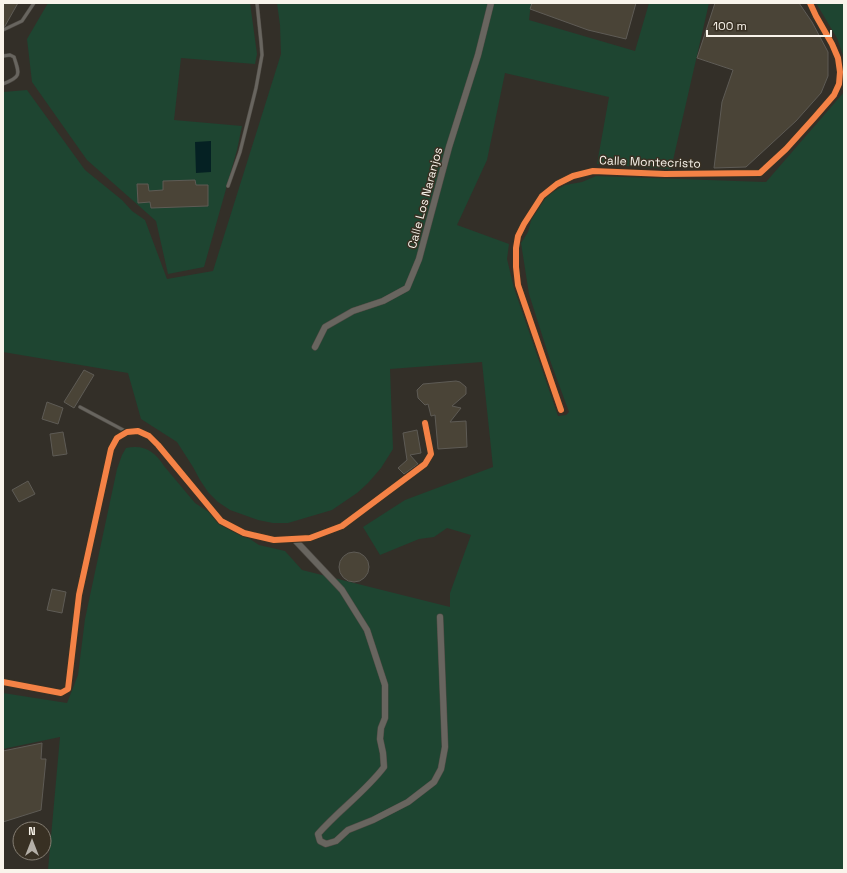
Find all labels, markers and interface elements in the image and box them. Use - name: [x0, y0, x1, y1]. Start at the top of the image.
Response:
- scale bar: [707, 12, 831, 38]
- text: 100 m: [713, 18, 747, 34]
- street label: Calle Los Naranjos: [404, 146, 446, 250]
- street label: Calle Montecristo: [599, 152, 701, 172]
- north arrow: [12, 821, 52, 861]
- text: N: [28, 824, 36, 838]

